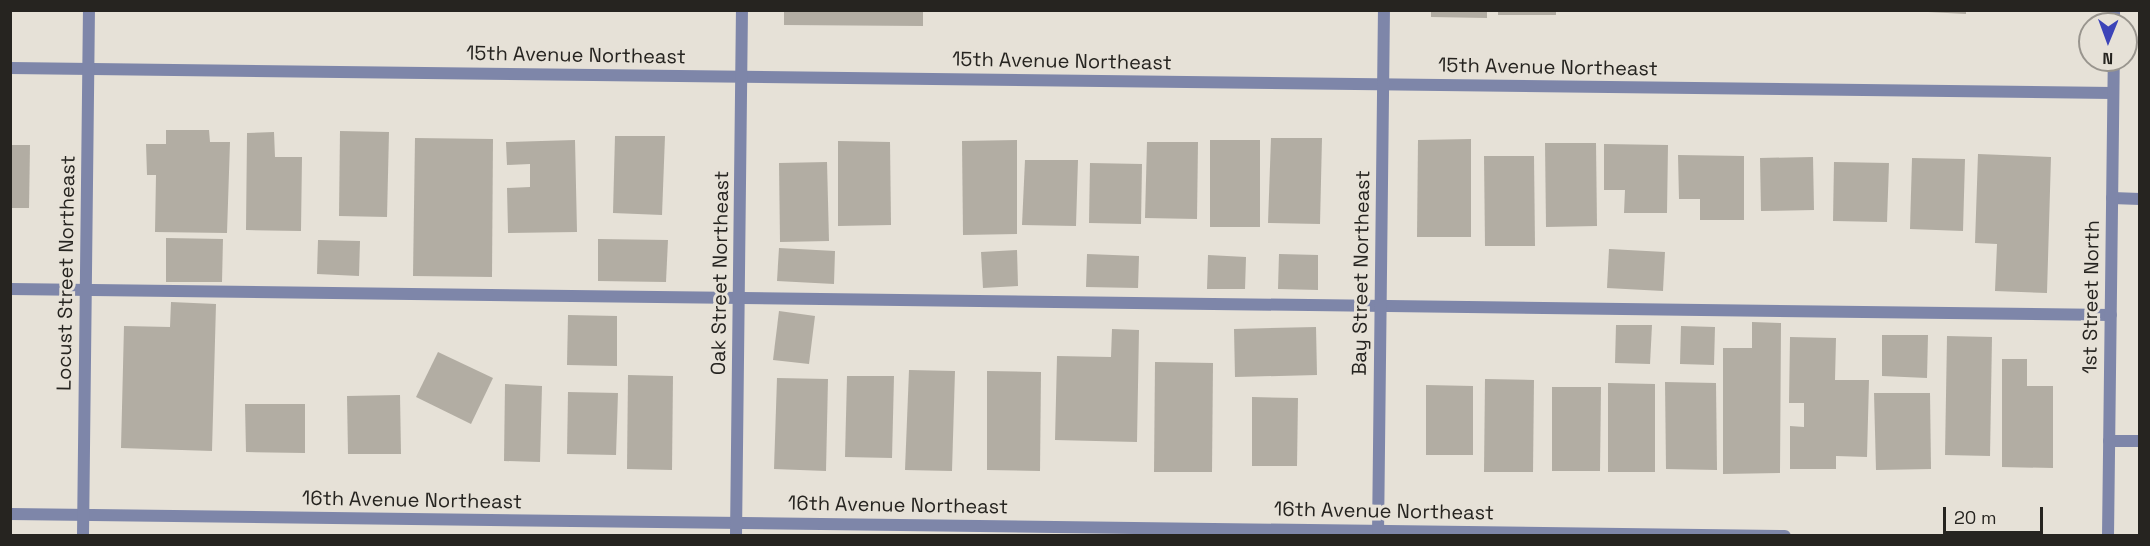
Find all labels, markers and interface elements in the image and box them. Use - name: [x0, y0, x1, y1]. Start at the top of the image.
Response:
- north arrow: [2078, 12, 2138, 72]
- street label: 15th Avenue Northeast: [466, 41, 686, 69]
- street label: 15th Avenue Northeast: [952, 47, 1172, 75]
- text: N: [2102, 48, 2113, 69]
- street label: 15th Avenue Northeast: [1438, 53, 1658, 81]
- street label: Locust Street Northeast: [52, 155, 80, 391]
- street label: Bay Street Northeast: [1347, 170, 1375, 376]
- street label: Oak Street Northeast: [706, 171, 734, 375]
- street label: 1st Street North: [2078, 220, 2104, 374]
- street label: 16th Avenue Northeast: [302, 486, 522, 514]
- street label: 16th Avenue Northeast: [788, 491, 1008, 519]
- scale bar: [1946, 495, 2046, 533]
- street label: 16th Avenue Northeast: [1274, 497, 1494, 525]
- text: 20 m: [1954, 506, 1997, 529]

